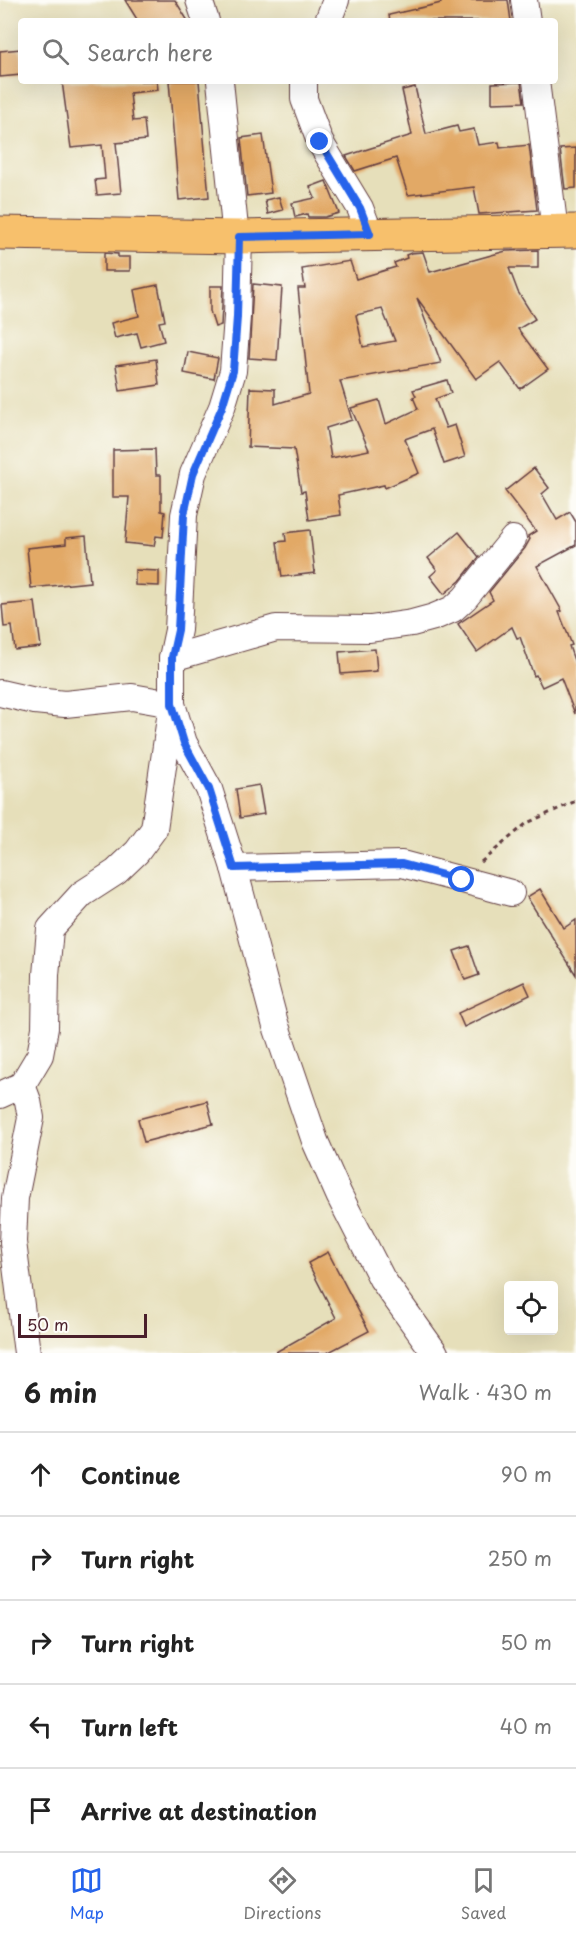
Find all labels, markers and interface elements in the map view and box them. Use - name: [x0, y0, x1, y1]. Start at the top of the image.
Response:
- search box: [18, 18, 558, 84]
- icon: search: [39, 35, 72, 68]
- text: Search here: [87, 35, 213, 68]
- route end: [306, 128, 332, 154]
- route start: [448, 866, 474, 892]
- map controls: [504, 1281, 558, 1335]
- button: locate: [504, 1281, 558, 1335]
- scale bar: [18, 1311, 147, 1338]
- text: 50 m: [27, 1312, 68, 1336]
- text: 6 min: [24, 1373, 97, 1412]
- text: Walk · 430 m: [419, 1377, 552, 1407]
- icon: ahead: [24, 1458, 57, 1491]
- text: Continue: [81, 1458, 180, 1491]
- text: 90 m: [501, 1459, 552, 1489]
- icon: right: [24, 1542, 57, 1575]
- text: Turn right: [81, 1542, 194, 1575]
- text: 250 m: [488, 1543, 552, 1573]
- icon: right: [24, 1626, 57, 1659]
- text: Turn right: [81, 1626, 194, 1659]
- text: 50 m: [500, 1627, 552, 1657]
- icon: left: [24, 1710, 57, 1743]
- text: Turn left: [81, 1710, 178, 1743]
- text: 40 m: [500, 1711, 552, 1741]
- icon: arrive: [24, 1794, 57, 1827]
- text: Arrive at destination: [81, 1794, 317, 1827]
- tab: Map: [70, 1864, 104, 1924]
- tab: Directions: [243, 1864, 321, 1924]
- tab: Saved: [461, 1864, 506, 1924]

